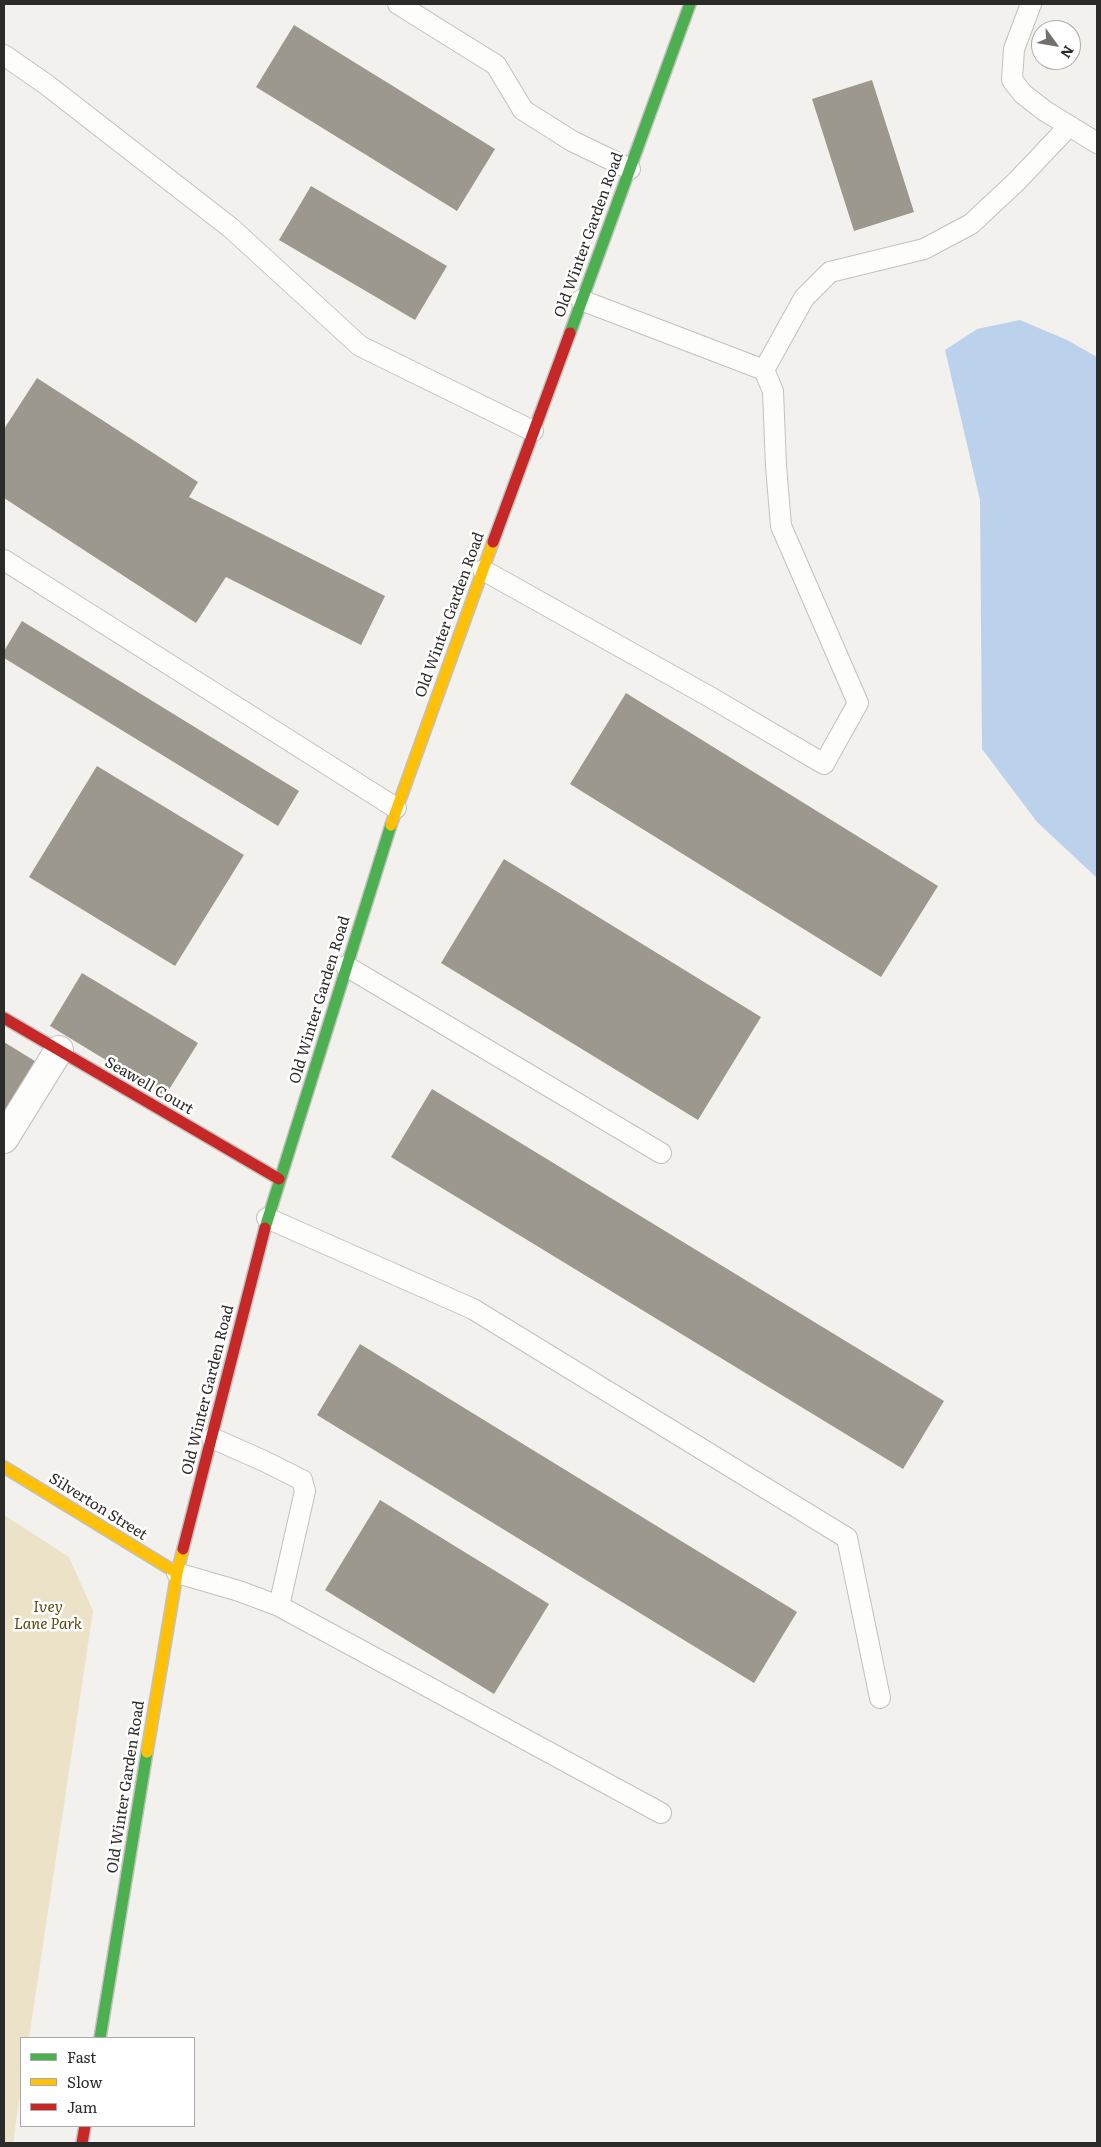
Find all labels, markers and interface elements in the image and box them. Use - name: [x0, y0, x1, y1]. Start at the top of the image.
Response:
- north arrow: [1031, 20, 1081, 70]
- text: N: [1056, 42, 1079, 63]
- street label: Old Winter Garden Road: [551, 150, 627, 320]
- street label: Old Winter Garden Road: [412, 530, 488, 700]
- street label: Old Winter Garden Road: [286, 914, 354, 1086]
- street label: Seawell Court: [101, 1053, 197, 1119]
- street label: Old Winter Garden Road: [178, 1303, 238, 1477]
- street label: Silverton Street: [46, 1470, 150, 1544]
- park label: Ivey Lane Park: [14, 1599, 82, 1634]
- street label: Old Winter Garden Road: [103, 1699, 149, 1875]
- legend: [20, 2037, 195, 2127]
- text: Fast: [67, 2045, 96, 2068]
- text: Slow: [67, 2070, 102, 2093]
- text: Jam: [67, 2095, 97, 2118]

